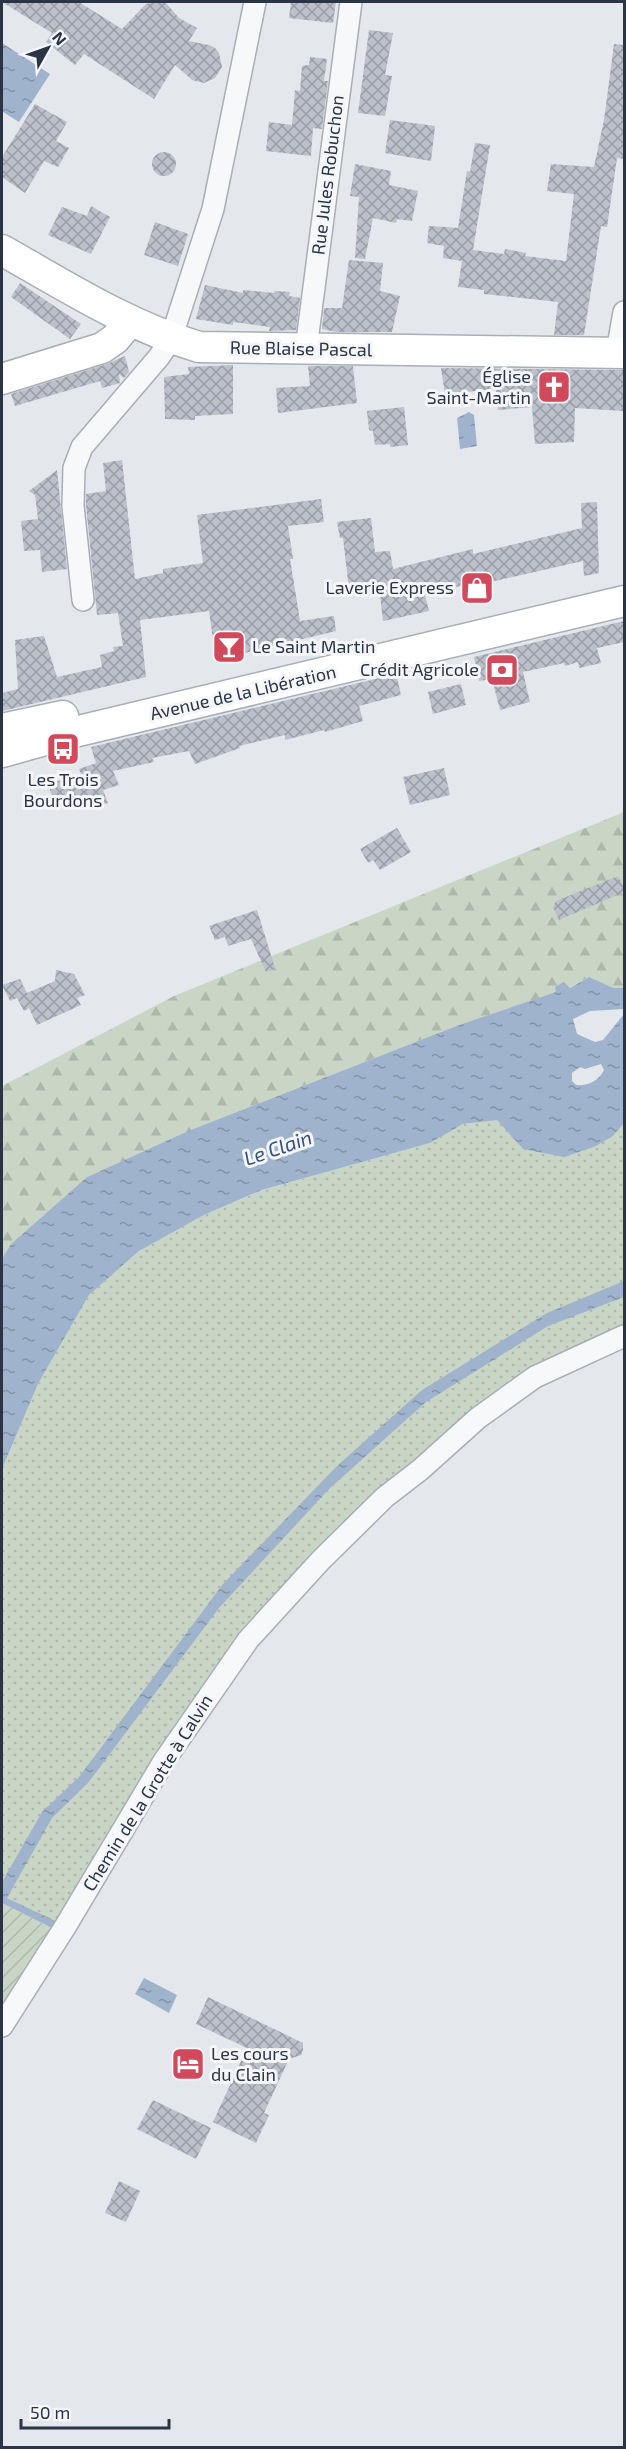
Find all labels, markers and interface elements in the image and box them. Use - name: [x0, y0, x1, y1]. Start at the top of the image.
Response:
- north arrow: [18, 18, 78, 78]
- text: N: [49, 28, 71, 49]
- street label: Rue Jules Robuchon: [306, 94, 348, 256]
- street label: Rue Blaise Pascal: [230, 336, 373, 360]
- place label: Église Saint-Martin: [427, 365, 531, 408]
- church icon: Église Saint-Martin: [536, 369, 572, 405]
- shop icon: Laverie Express: [459, 570, 495, 606]
- place label: Laverie Express: [325, 576, 454, 598]
- bar icon: Le Saint Martin: [211, 629, 247, 665]
- place label: Le Saint Martin: [252, 635, 375, 657]
- bank icon: Crédit Agricole: [484, 652, 520, 688]
- place label: Crédit Agricole: [360, 658, 479, 680]
- street label: Avenue de la Libération: [148, 660, 338, 724]
- bus stop icon: Les Trois Bourdons: [45, 731, 81, 767]
- place label: Les Trois Bourdons: [24, 768, 102, 811]
- water label: Le Clain: [240, 1124, 315, 1170]
- street label: Chemin de la Grotte à Calvin: [77, 1690, 217, 1895]
- place label: Les cours du Clain: [211, 2042, 289, 2085]
- hotel icon: Les cours du Clain: [170, 2046, 206, 2082]
- scale bar: [21, 2392, 170, 2430]
- text: 50 m: [30, 2401, 70, 2423]

